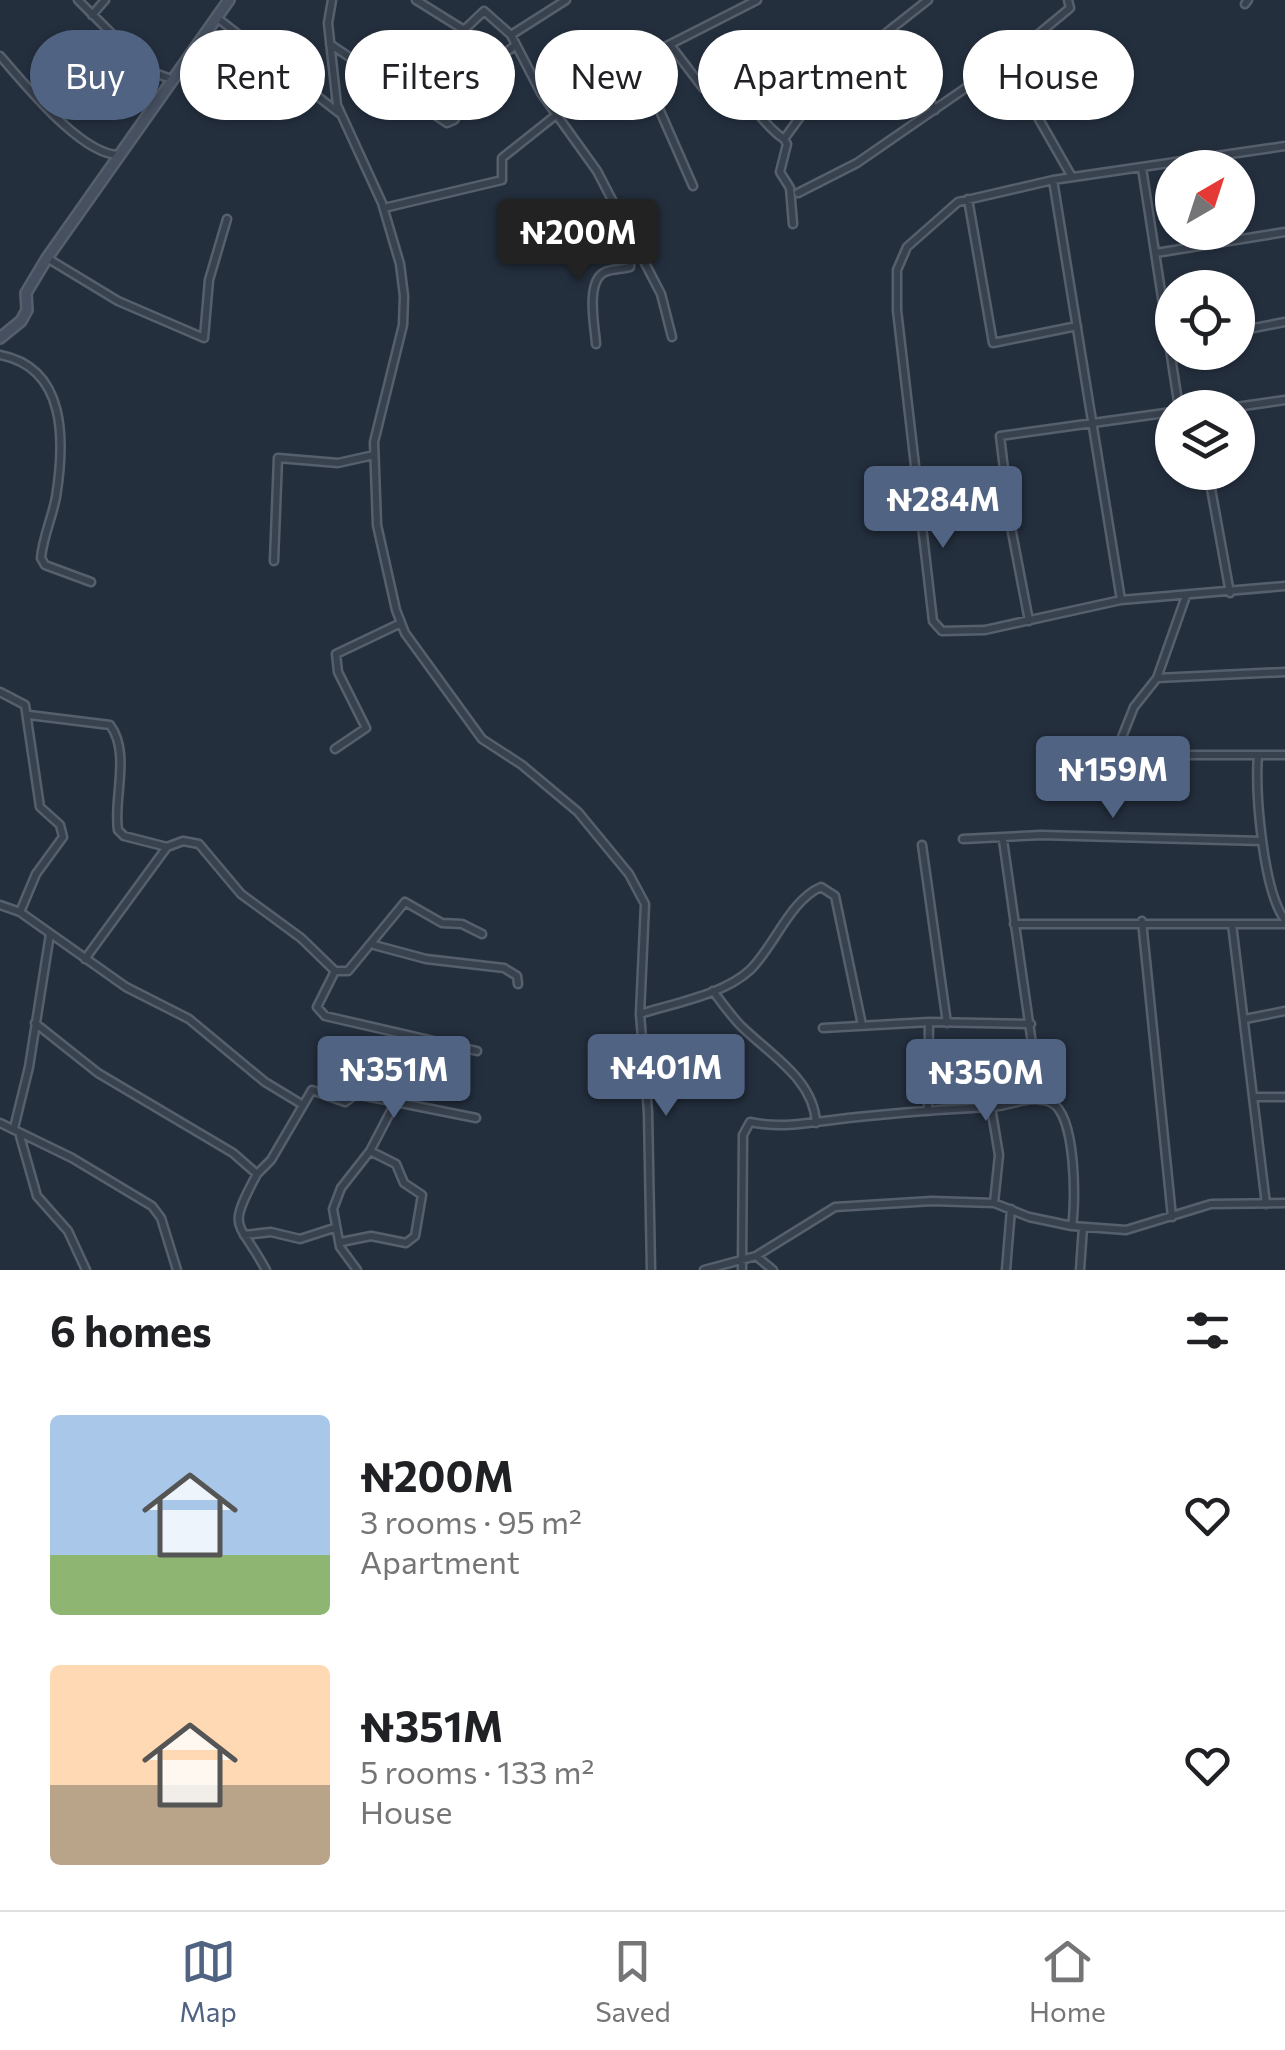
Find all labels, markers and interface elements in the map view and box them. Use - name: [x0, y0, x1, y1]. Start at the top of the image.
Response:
- chip: Buy: [30, 30, 160, 120]
- chip: Rent: [180, 30, 325, 120]
- chip: Filters: [345, 30, 515, 120]
- chip: New: [535, 30, 678, 120]
- chip: Apartment: [698, 30, 943, 120]
- chip: House: [963, 30, 1134, 120]
- north arrow: [1155, 150, 1255, 250]
- map controls: [1155, 150, 1255, 490]
- pin: ₦200M: [508, 199, 648, 284]
- text: ₦200M: [519, 211, 637, 251]
- button: locate: [1155, 270, 1255, 370]
- button: layers: [1155, 390, 1255, 490]
- pin: ₦284M: [873, 466, 1013, 551]
- text: ₦284M: [886, 478, 1000, 518]
- pin: ₦159M: [1043, 736, 1183, 821]
- text: ₦159M: [1058, 748, 1168, 788]
- pin: ₦401M: [596, 1034, 736, 1119]
- pin: ₦351M: [324, 1036, 464, 1121]
- pin: ₦350M: [916, 1039, 1056, 1124]
- text: ₦401M: [610, 1046, 722, 1086]
- text: ₦351M: [339, 1048, 449, 1088]
- text: ₦350M: [928, 1051, 1044, 1091]
- icon: filters: [1180, 1303, 1235, 1358]
- text: 6 homes: [50, 1304, 212, 1356]
- text: ₦200M: [360, 1449, 514, 1501]
- icon: home: [130, 1455, 250, 1575]
- icon: heart: [1180, 1488, 1235, 1543]
- text: 3 rooms · 95 m²: [360, 1501, 582, 1541]
- text: Apartment: [360, 1541, 520, 1581]
- text: ₦351M: [360, 1699, 503, 1751]
- icon: home: [130, 1705, 250, 1825]
- icon: heart: [1180, 1738, 1235, 1793]
- text: 5 rooms · 133 m²: [360, 1751, 594, 1791]
- text: House: [360, 1791, 452, 1831]
- tab: Map: [179, 1934, 237, 2028]
- tab: Saved: [595, 1934, 671, 2028]
- tab: Home: [1029, 1934, 1106, 2028]

